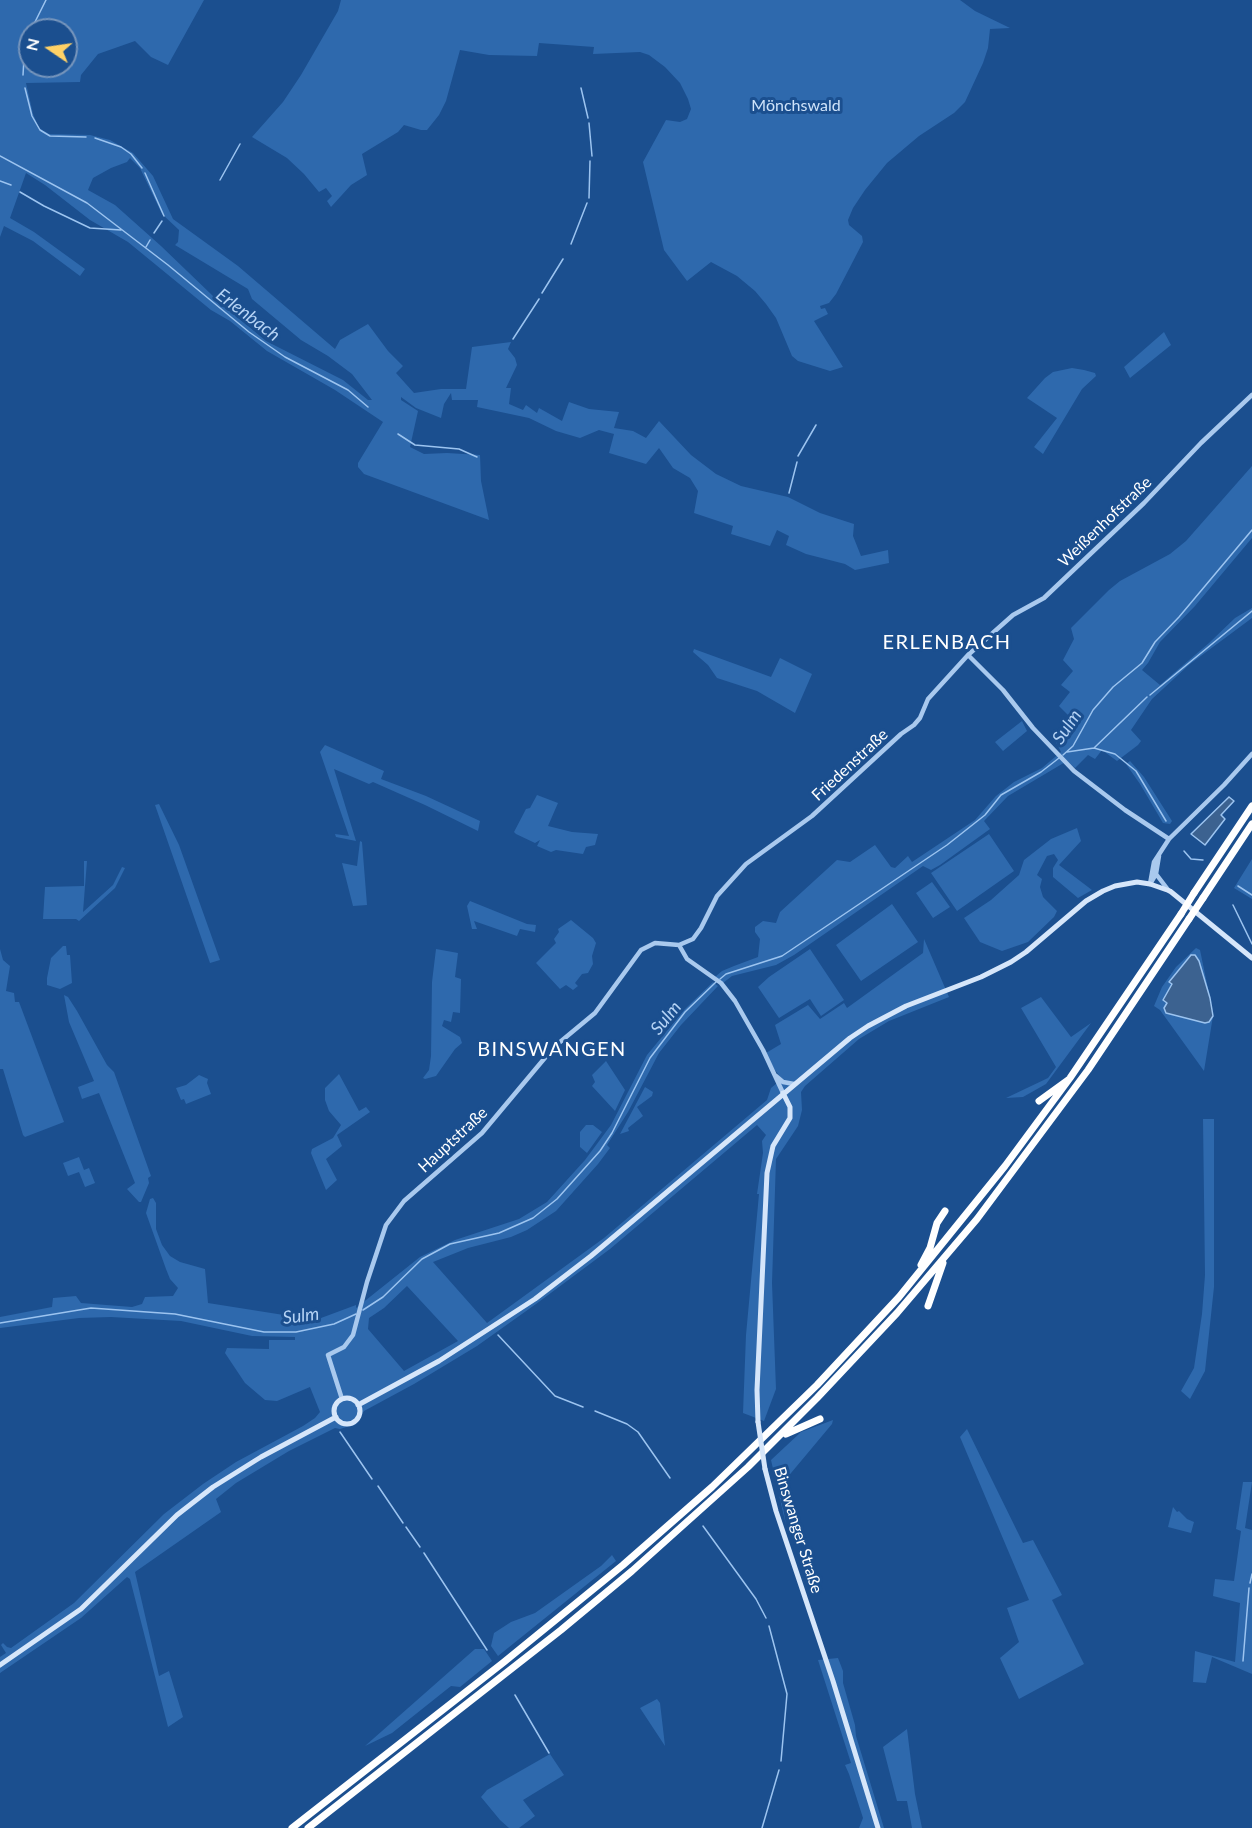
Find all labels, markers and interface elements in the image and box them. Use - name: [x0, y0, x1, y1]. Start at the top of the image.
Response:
- north arrow: [18, 18, 78, 78]
- text: N: [21, 36, 43, 52]
- park label: Mönchswald: [751, 96, 841, 116]
- water label: Erlenbach: [212, 284, 284, 346]
- street label: Weißenhofstraße: [1054, 473, 1156, 571]
- district label: ERLENBACH: [882, 631, 1012, 655]
- water label: Sulm: [1048, 706, 1086, 748]
- street label: Friedenstraße: [808, 725, 892, 805]
- water label: Sulm: [646, 997, 686, 1039]
- district label: BINSWANGEN: [477, 1038, 627, 1062]
- street label: Hauptstraße: [414, 1103, 492, 1177]
- water label: Sulm: [281, 1303, 321, 1329]
- street label: Binswanger Straße: [770, 1464, 826, 1596]

